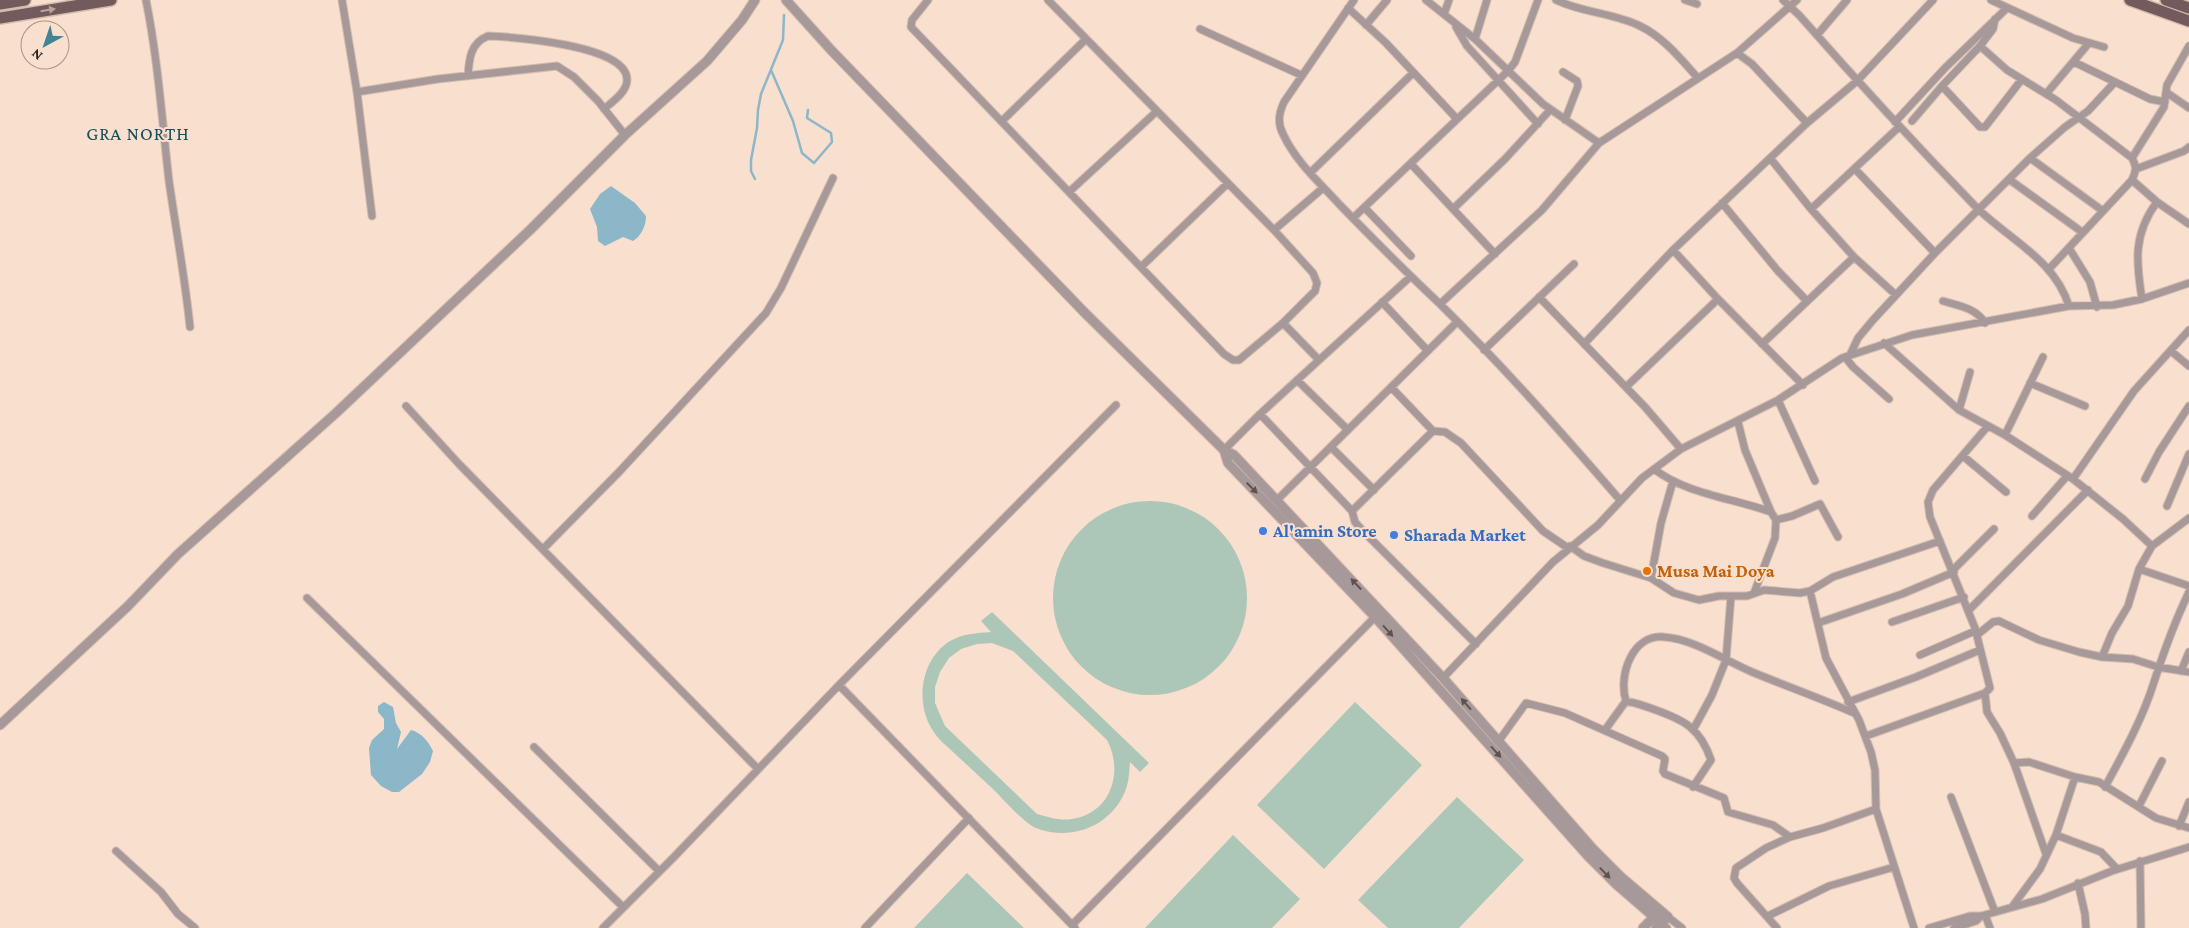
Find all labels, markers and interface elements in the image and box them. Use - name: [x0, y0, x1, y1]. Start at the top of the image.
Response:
- one-way arrow: [41, 6, 57, 14]
- north arrow: [20, 20, 70, 70]
- text: N: [27, 45, 45, 64]
- district label: GRA NORTH: [86, 123, 190, 144]
- one-way arrow: [1246, 481, 1258, 493]
- place label: Al'amin Store: [1272, 521, 1377, 541]
- marker: Al'amin Store: [1257, 525, 1269, 537]
- place label: Sharada Market: [1404, 525, 1526, 545]
- marker: Sharada Market: [1388, 529, 1400, 541]
- place label: Musa Mai Doya: [1657, 561, 1775, 581]
- marker: Musa Mai Doya: [1641, 565, 1653, 577]
- one-way arrow: [1350, 579, 1362, 591]
- one-way arrow: [1382, 625, 1394, 637]
- one-way arrow: [1460, 698, 1471, 711]
- one-way arrow: [1490, 746, 1502, 758]
- one-way arrow: [1599, 867, 1611, 879]

